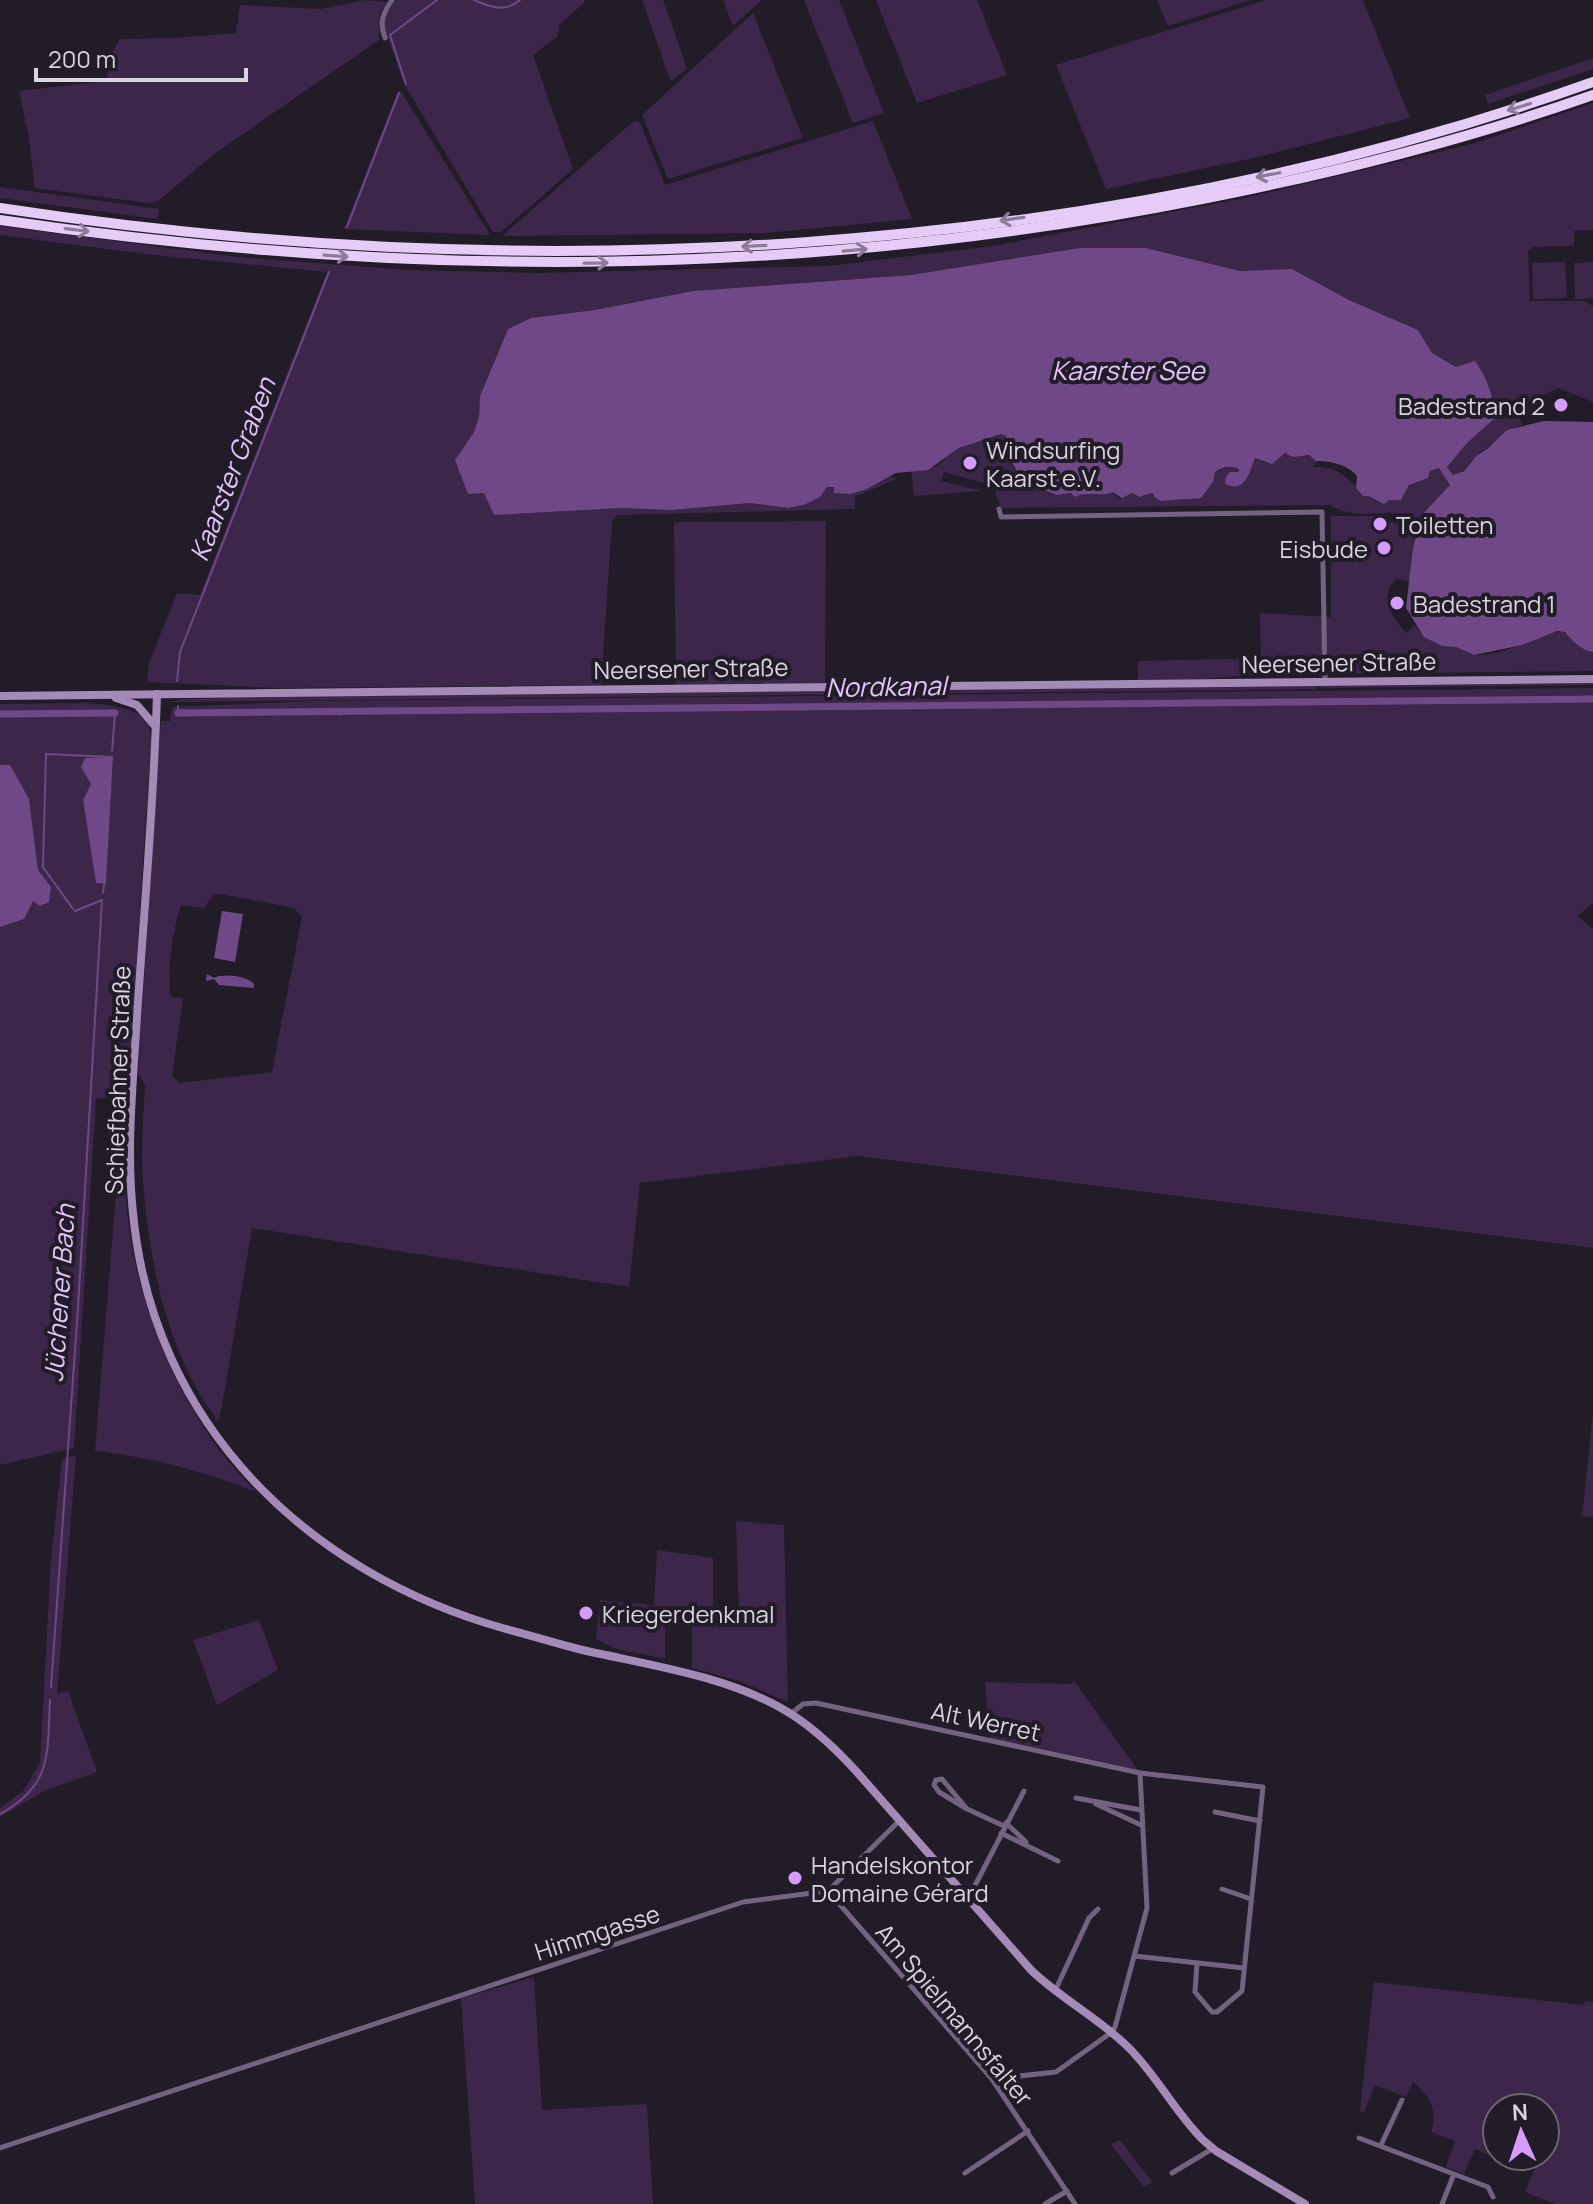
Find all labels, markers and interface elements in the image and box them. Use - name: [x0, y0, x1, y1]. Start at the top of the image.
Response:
- scale bar: [36, 32, 246, 82]
- text: 200 m: [48, 42, 116, 75]
- one-way arrow: [1507, 101, 1532, 115]
- one-way arrow: [1256, 168, 1281, 183]
- one-way arrow: [1000, 212, 1025, 227]
- one-way arrow: [64, 223, 89, 238]
- one-way arrow: [741, 238, 768, 253]
- one-way arrow: [842, 242, 868, 257]
- one-way arrow: [322, 249, 349, 264]
- one-way arrow: [582, 255, 609, 270]
- water label: Kaarster See: [1052, 352, 1206, 388]
- water label: Kaarster Graben: [180, 371, 284, 566]
- place label: Badestrand 2: [1398, 389, 1545, 422]
- marker: Badestrand 2: [1552, 396, 1570, 414]
- place label: Windsurfing Kaarst e.V.: [986, 433, 1120, 494]
- marker: Windsurfing Kaarst e.V.: [961, 454, 979, 472]
- place label: Toiletten: [1396, 508, 1494, 541]
- marker: Toiletten: [1371, 515, 1389, 533]
- place label: Eisbude: [1279, 532, 1368, 565]
- marker: Eisbude: [1375, 539, 1393, 557]
- place label: Badestrand 1: [1413, 587, 1556, 620]
- marker: Badestrand 1: [1388, 594, 1406, 612]
- street label: Neersener Straße: [1241, 644, 1437, 680]
- street label: Neersener Straße: [593, 650, 789, 686]
- water label: Nordkanal: [825, 667, 950, 705]
- street label: Schiefbahner Straße: [97, 965, 137, 1195]
- water label: Jüchener Bach: [35, 1202, 83, 1383]
- place label: Kriegerdenkmal: [602, 1597, 775, 1630]
- marker: Kriegerdenkmal: [577, 1604, 595, 1622]
- street label: Alt Werret: [928, 1693, 1044, 1749]
- place label: Handelskontor Domaine Gérard: [811, 1848, 989, 1909]
- marker: Handelskontor Domaine Gérard: [786, 1869, 804, 1887]
- street label: Himmgasse: [530, 1896, 664, 1968]
- street label: Am Spielmannsfalter: [869, 1916, 1041, 2112]
- north arrow: [1481, 2092, 1561, 2172]
- text: N: [1511, 2097, 1529, 2127]

